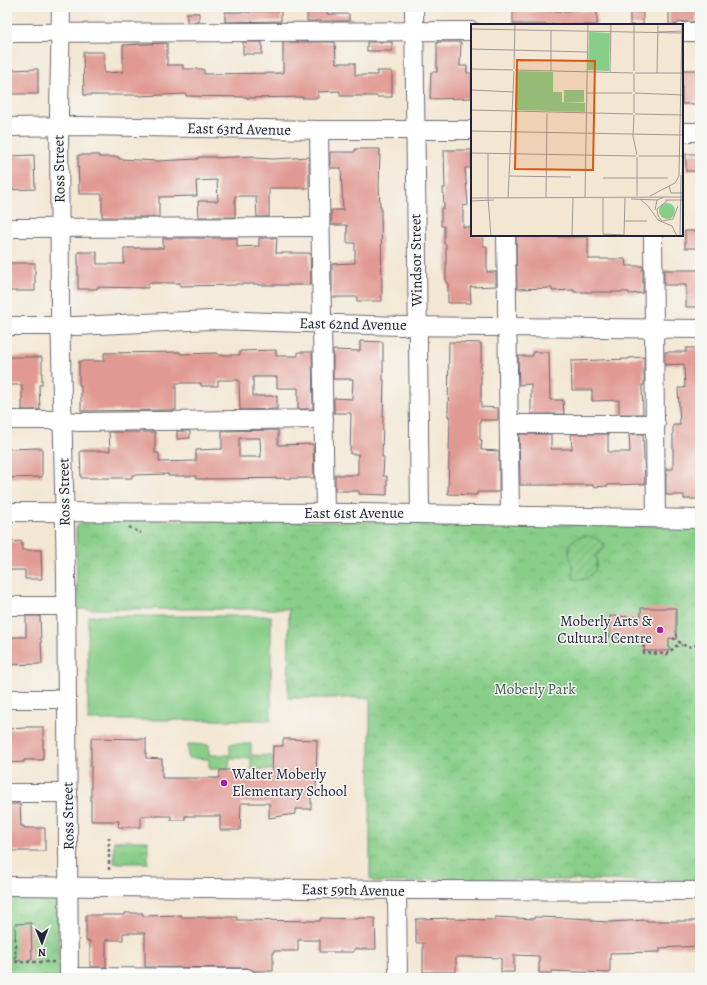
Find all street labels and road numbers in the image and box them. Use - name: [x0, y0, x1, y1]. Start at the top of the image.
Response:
- street label: East 63rd Avenue: [187, 118, 291, 140]
- street label: Ross Street: [48, 135, 70, 203]
- street label: Windsor Street: [405, 213, 427, 308]
- street label: East 62nd Avenue: [299, 313, 407, 335]
- street label: Ross Street: [53, 458, 75, 526]
- street label: East 61st Avenue: [304, 503, 404, 523]
- street label: Ross Street: [57, 782, 79, 850]
- street label: East 59th Avenue: [301, 879, 405, 901]

